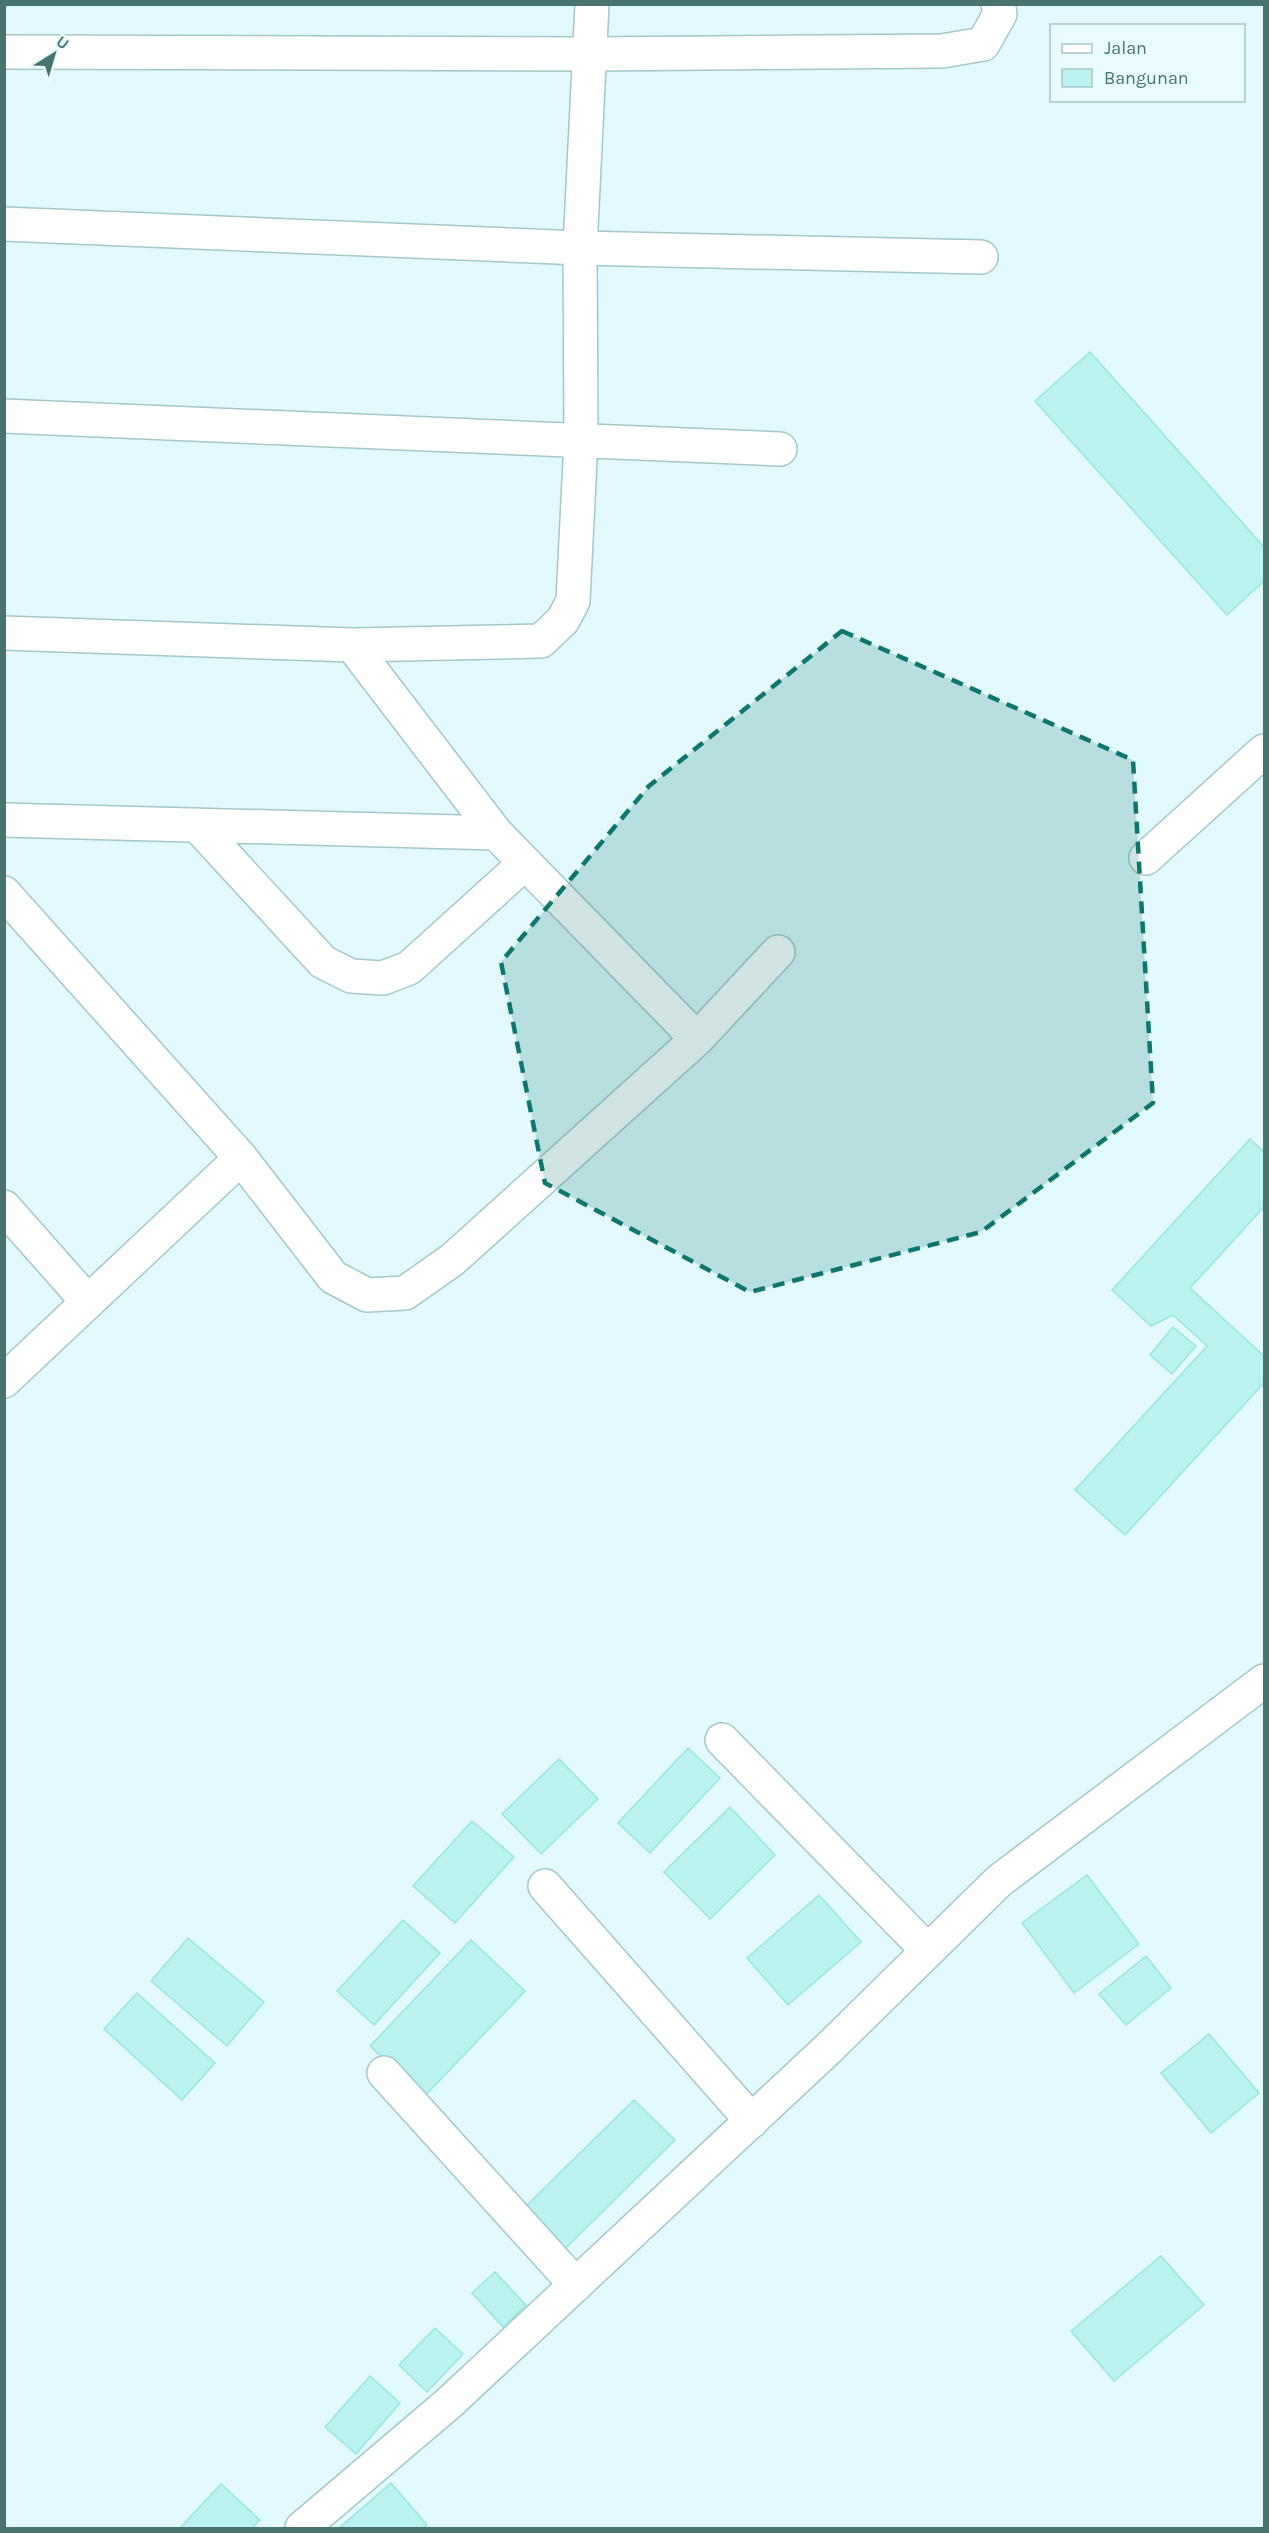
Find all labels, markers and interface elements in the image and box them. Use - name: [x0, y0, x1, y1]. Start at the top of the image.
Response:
- north arrow: [24, 24, 84, 84]
- legend: [1050, 24, 1245, 102]
- text: U: [53, 32, 73, 53]
- text: Jalan: [1104, 37, 1147, 59]
- text: Bangunan: [1104, 67, 1189, 89]

